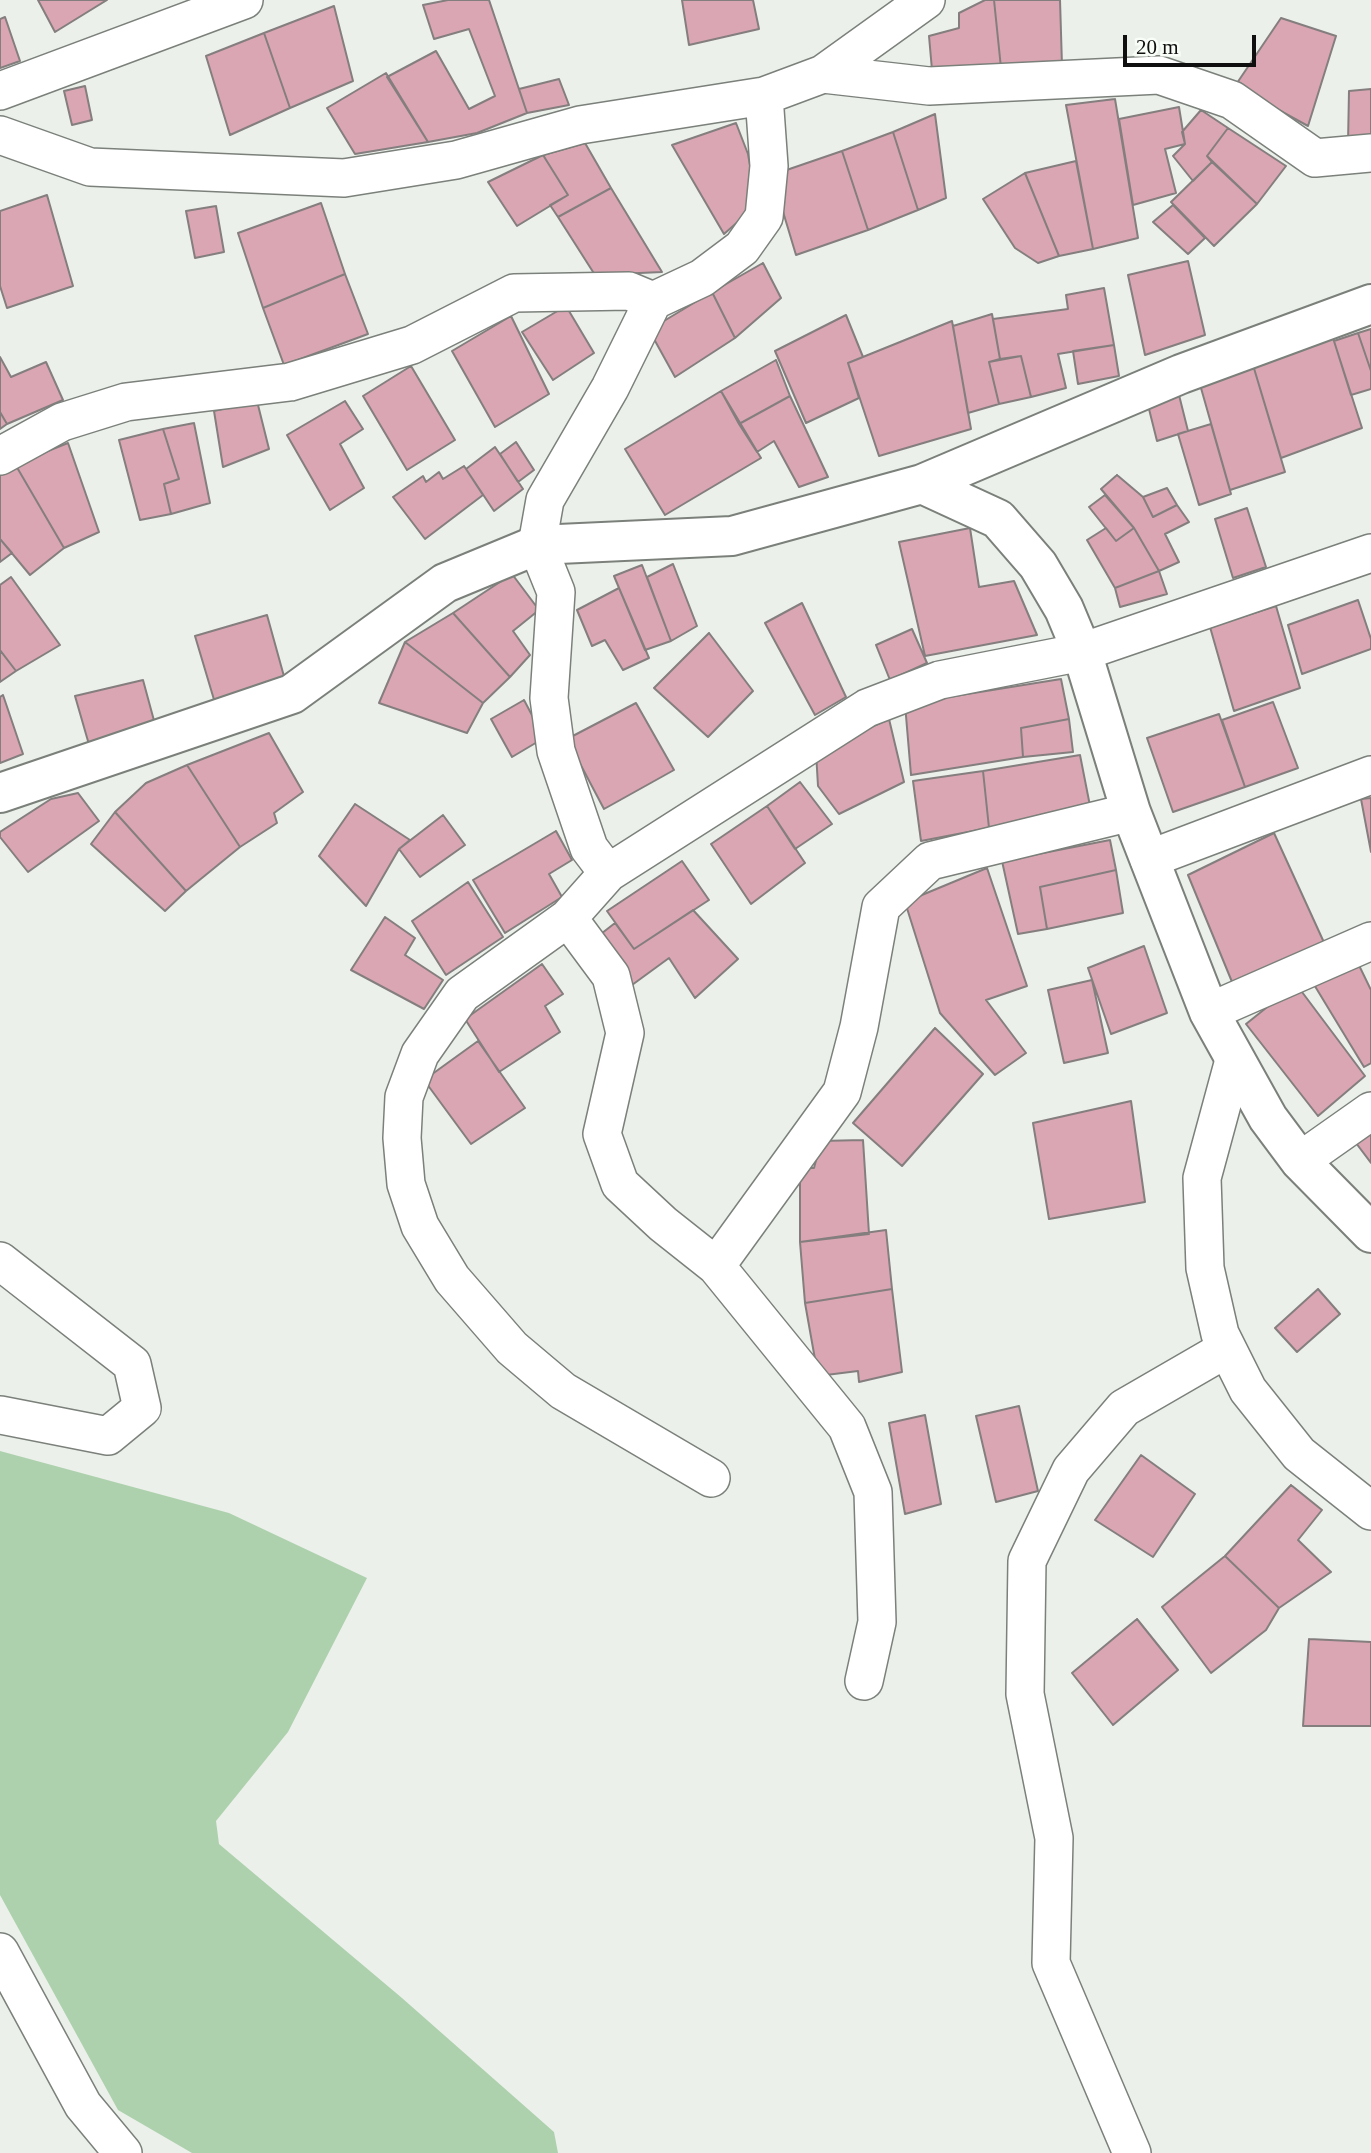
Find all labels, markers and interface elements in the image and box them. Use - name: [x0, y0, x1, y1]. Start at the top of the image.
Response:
- scale bar: [1126, 21, 1259, 65]
- text: 20 m: [1136, 35, 1179, 59]

